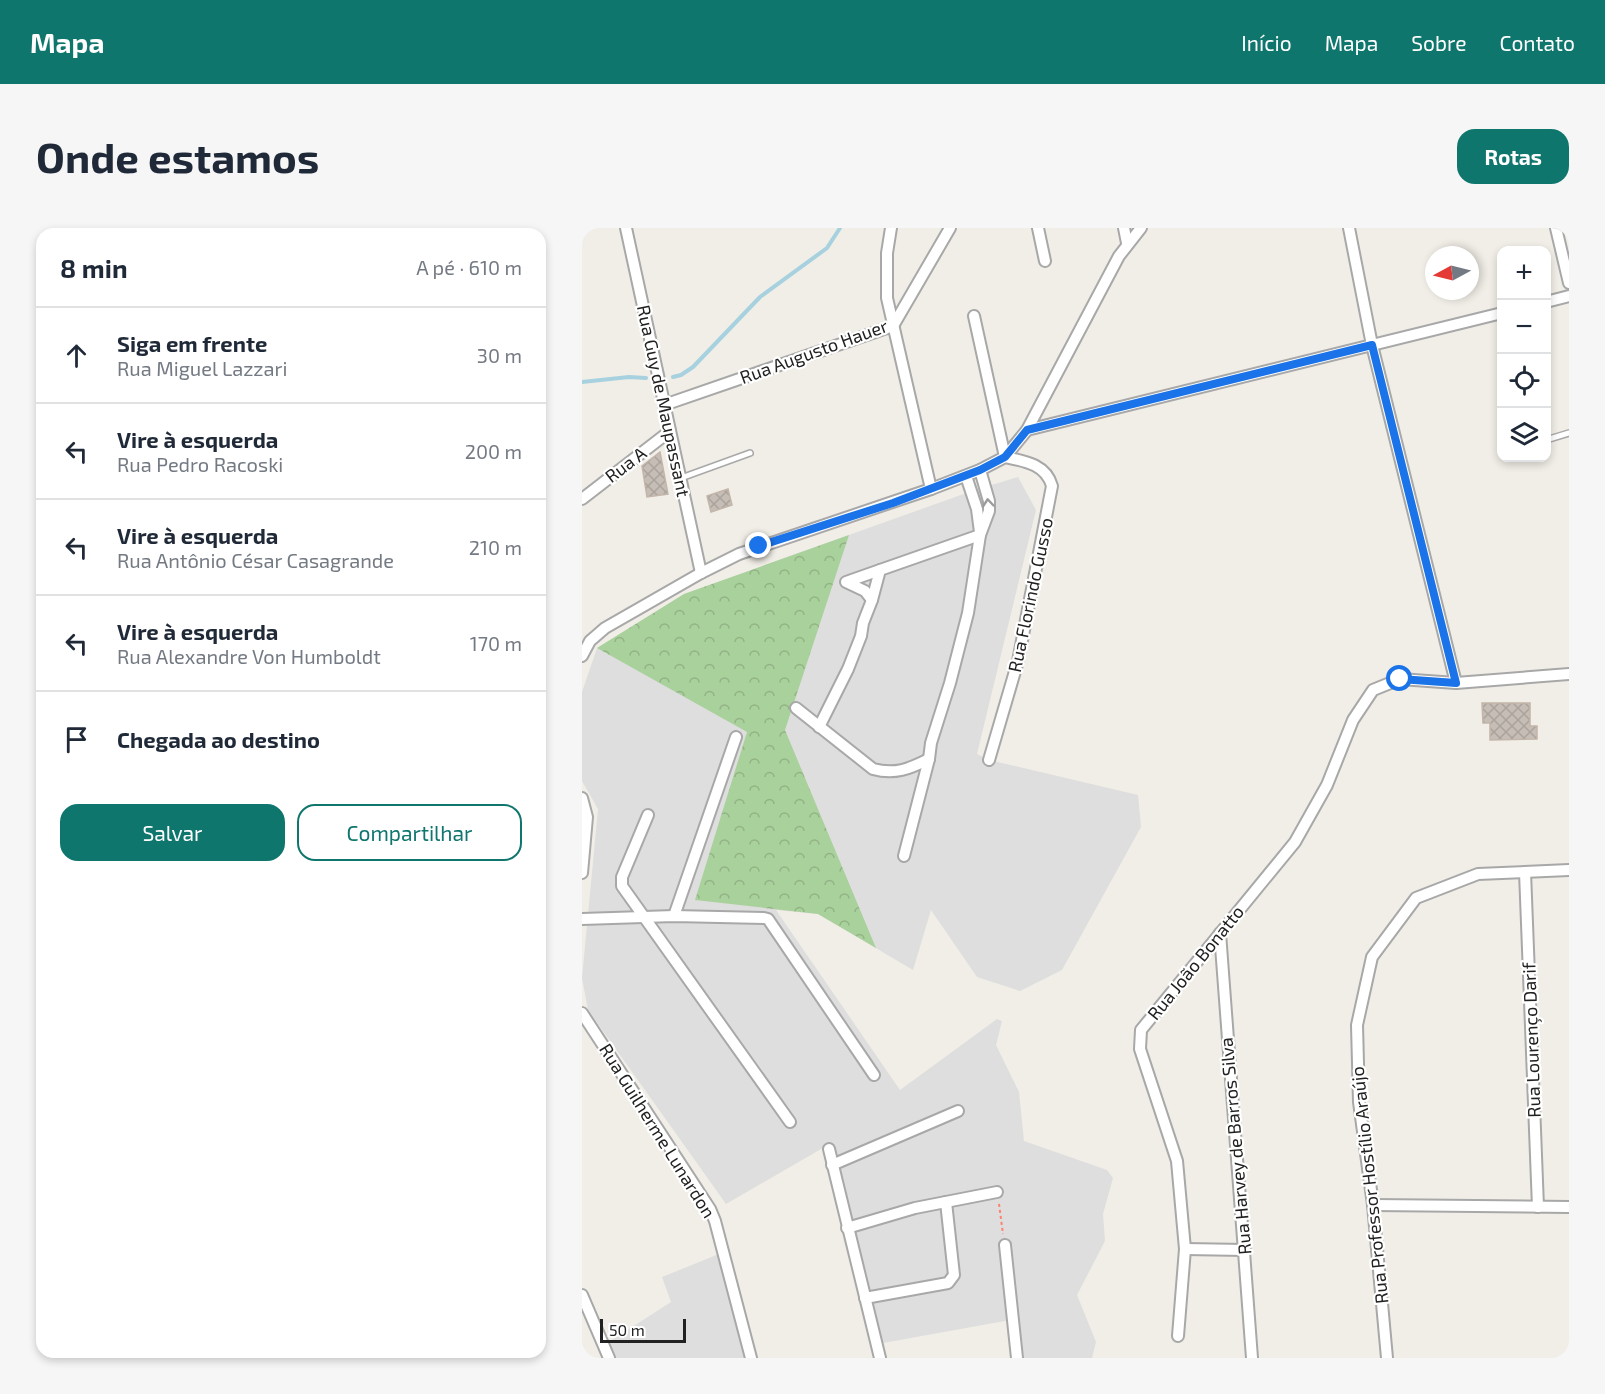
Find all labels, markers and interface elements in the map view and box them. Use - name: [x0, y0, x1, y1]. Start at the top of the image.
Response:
- text: Mapa: [30, 25, 104, 59]
- text: Início: [1241, 30, 1292, 55]
- text: Mapa: [1325, 30, 1378, 55]
- text: Sobre: [1411, 30, 1466, 55]
- text: Contato: [1499, 30, 1575, 55]
- button: Rotas: [1457, 129, 1569, 184]
- text: Onde estamos: [36, 131, 319, 181]
- north arrow: [1425, 246, 1479, 300]
- map controls: [1497, 246, 1551, 462]
- button: +: [1497, 246, 1551, 300]
- text: 8 min: [60, 252, 128, 283]
- text: A pé · 610 m: [416, 255, 522, 279]
- button: −: [1497, 300, 1551, 354]
- street label: Rua Guy de Maupassant: [633, 303, 695, 499]
- street label: Rua Augusto Hauer: [737, 314, 891, 388]
- text: Siga em frente: [117, 330, 267, 356]
- icon: ahead: [60, 339, 93, 372]
- text: 30 m: [477, 343, 522, 367]
- button: locate: [1497, 354, 1551, 408]
- text: Rua Miguel Lazzari: [117, 356, 288, 380]
- button: layers: [1497, 408, 1551, 462]
- text: Vire à esquerda: [117, 426, 278, 452]
- icon: left: [60, 435, 93, 468]
- text: 200 m: [465, 439, 522, 463]
- street label: Rua A: [600, 441, 651, 487]
- text: Rua Pedro Racoski: [117, 452, 283, 476]
- one-way arrow: [981, 498, 994, 507]
- street label: Rua Florindo Gusso: [1003, 516, 1057, 674]
- text: Vire à esquerda: [117, 522, 278, 548]
- icon: left: [60, 531, 93, 564]
- route end: [745, 532, 771, 558]
- text: 210 m: [469, 535, 522, 559]
- text: Rua Antônio César Casagrande: [117, 548, 394, 572]
- text: Vire à esquerda: [117, 618, 278, 644]
- icon: left: [60, 627, 93, 660]
- text: 170 m: [470, 631, 522, 655]
- text: Rua Alexandre Von Humboldt: [117, 644, 381, 668]
- route start: [1386, 665, 1412, 691]
- icon: arrive: [60, 723, 93, 756]
- text: Chegada ao destino: [117, 726, 320, 752]
- button: Salvar: [60, 804, 285, 861]
- button: Compartilhar: [297, 804, 522, 861]
- street label: Rua João Bonatto: [1142, 901, 1248, 1024]
- street label: Rua Lourenço Darif: [1517, 961, 1546, 1118]
- street label: Rua Harvey de Barros Silva: [1215, 1037, 1255, 1256]
- street label: Rua Guilherme Lunardon: [595, 1039, 721, 1222]
- street label: Rua Professor Hostílio Araújo: [1346, 1065, 1392, 1305]
- scale bar: [600, 1316, 686, 1344]
- text: 50 m: [609, 1320, 645, 1339]

